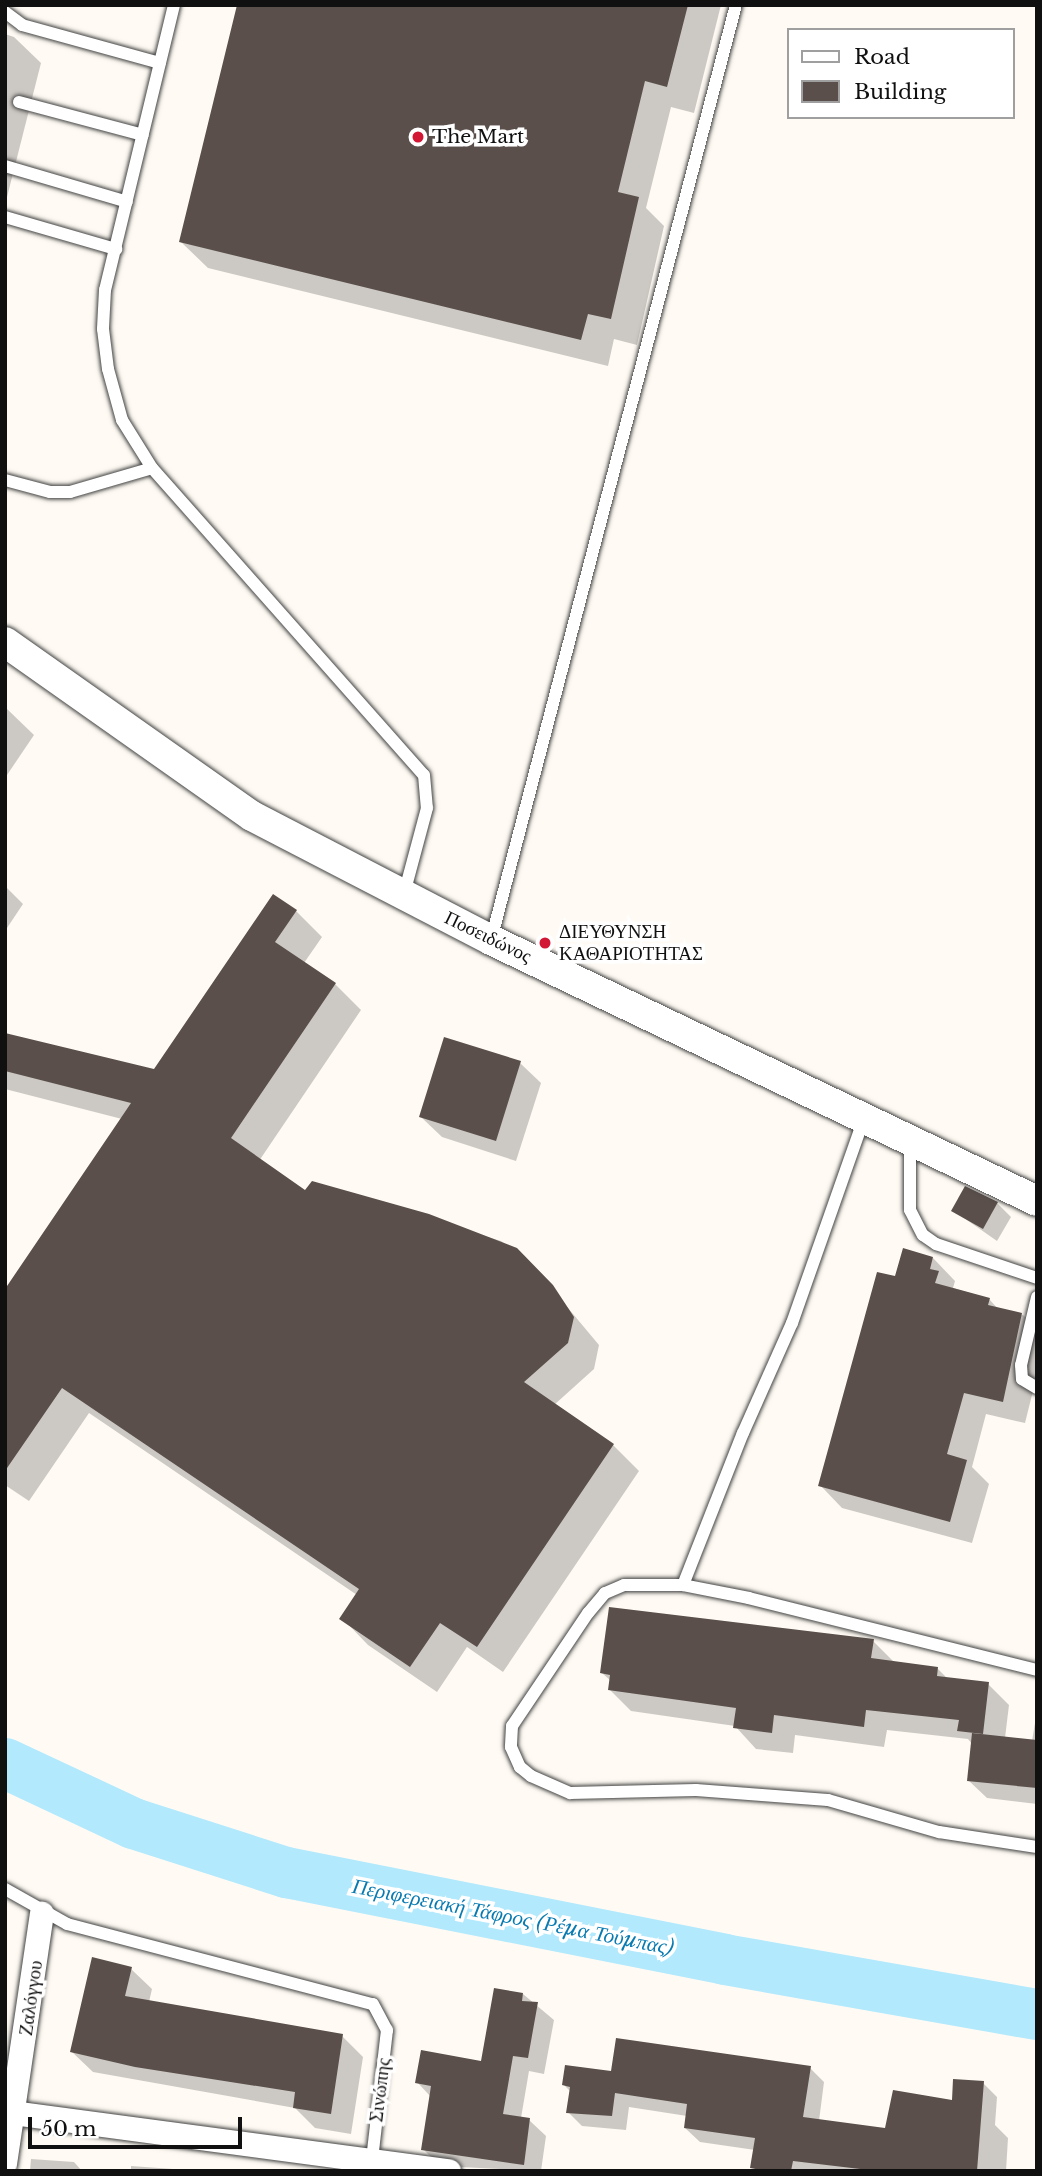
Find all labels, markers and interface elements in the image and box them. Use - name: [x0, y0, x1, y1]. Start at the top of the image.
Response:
- legend: [786, 28, 1014, 119]
- text: Road: [854, 44, 910, 70]
- text: Building: [854, 79, 946, 105]
- place label: The Mart: [432, 126, 524, 148]
- marker: The Mart: [410, 129, 426, 145]
- street label: Ποσειδώνος: [441, 906, 535, 968]
- place label: ΔΙΕΥΘΥΝΣΗ ΚΑΘΑΡΙΟΤΗΤΑΣ: [559, 921, 703, 965]
- marker: ΔΙΕΥΘΥΝΣΗ ΚΑΘΑΡΙΟΤΗΤΑΣ: [537, 935, 553, 951]
- water label: Περιφερειακή Τάφρος (Ρέμα Τούμπας): [350, 1873, 676, 1961]
- street label: Ζαλόγγου: [14, 1959, 48, 2037]
- street label: Σινώπης: [365, 2057, 395, 2123]
- scale bar: [32, 2102, 245, 2146]
- text: 50 m: [41, 2116, 96, 2142]

